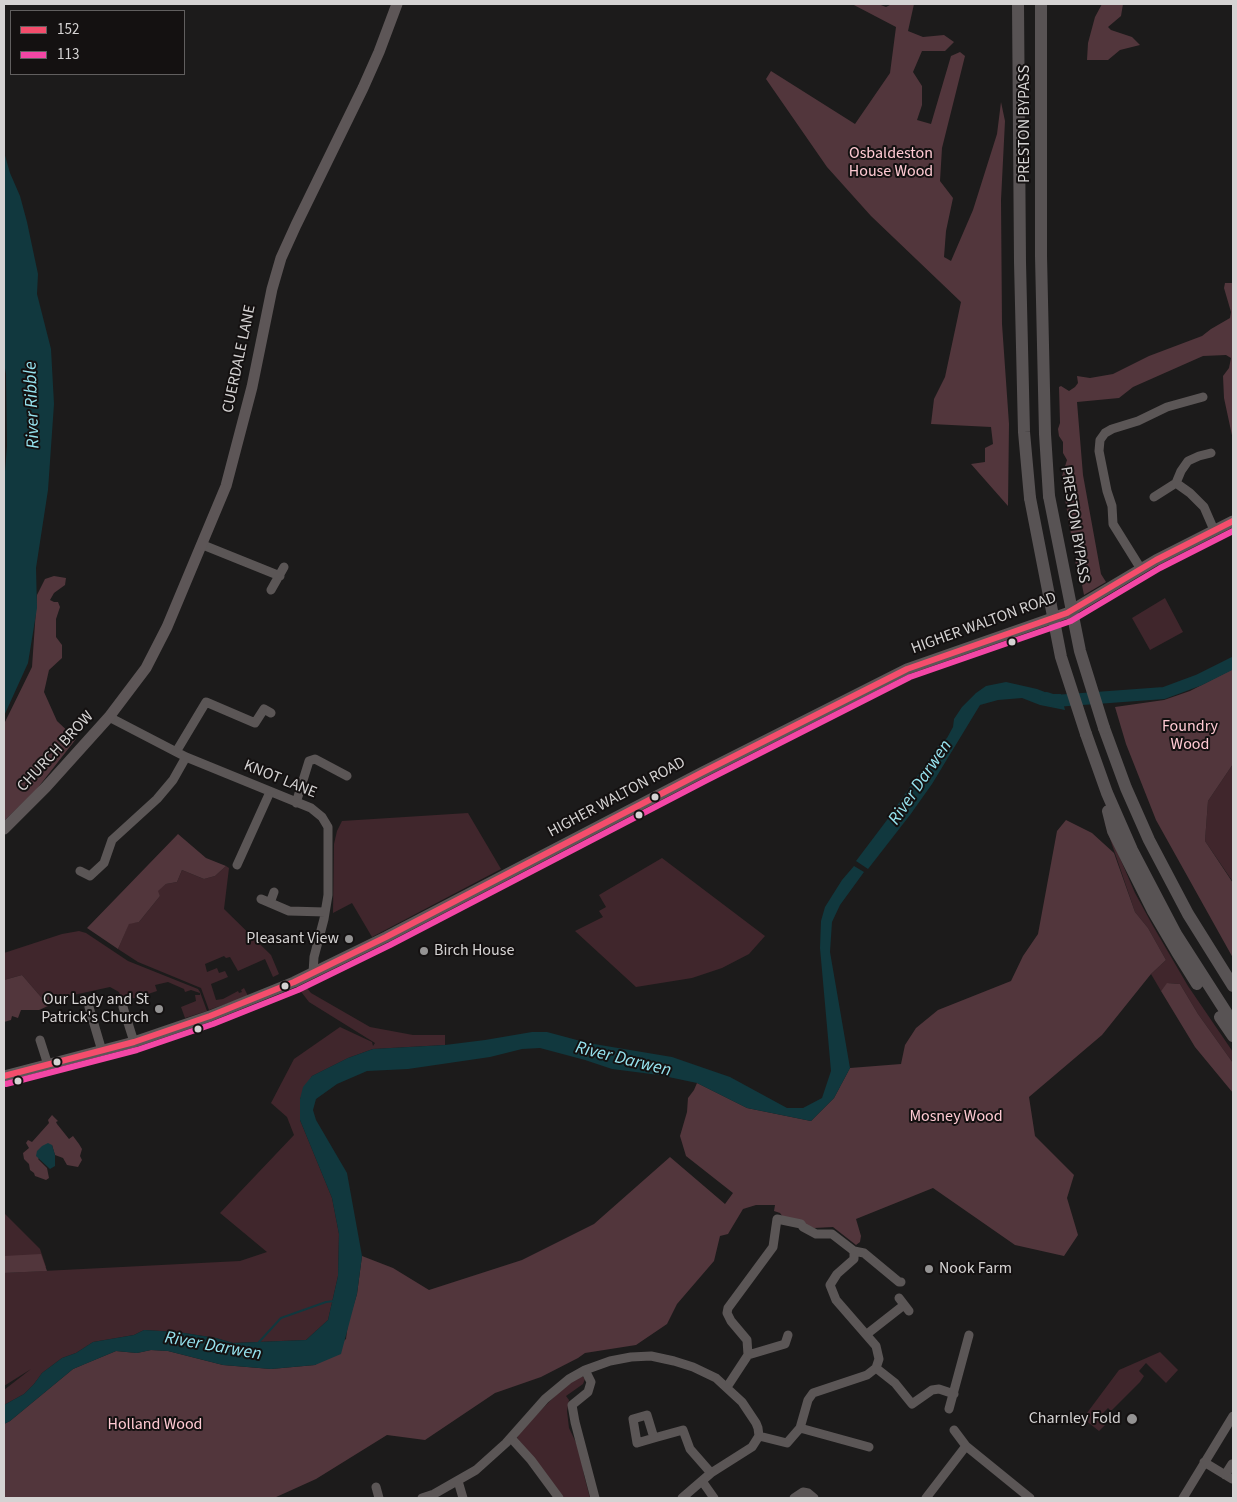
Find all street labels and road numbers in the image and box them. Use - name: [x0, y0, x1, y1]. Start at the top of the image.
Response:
- street label: PRESTON BYPASS: [1015, 65, 1035, 183]
- street label: CUERDALE LANE: [219, 303, 261, 415]
- street label: PRESTON BYPASS: [1055, 465, 1093, 585]
- street label: HIGHER WALTON ROAD: [909, 589, 1059, 659]
- street label: CHURCH BROW: [14, 708, 98, 796]
- street label: HIGHER WALTON ROAD: [545, 754, 689, 842]
- street label: KNOT LANE: [241, 757, 319, 803]

